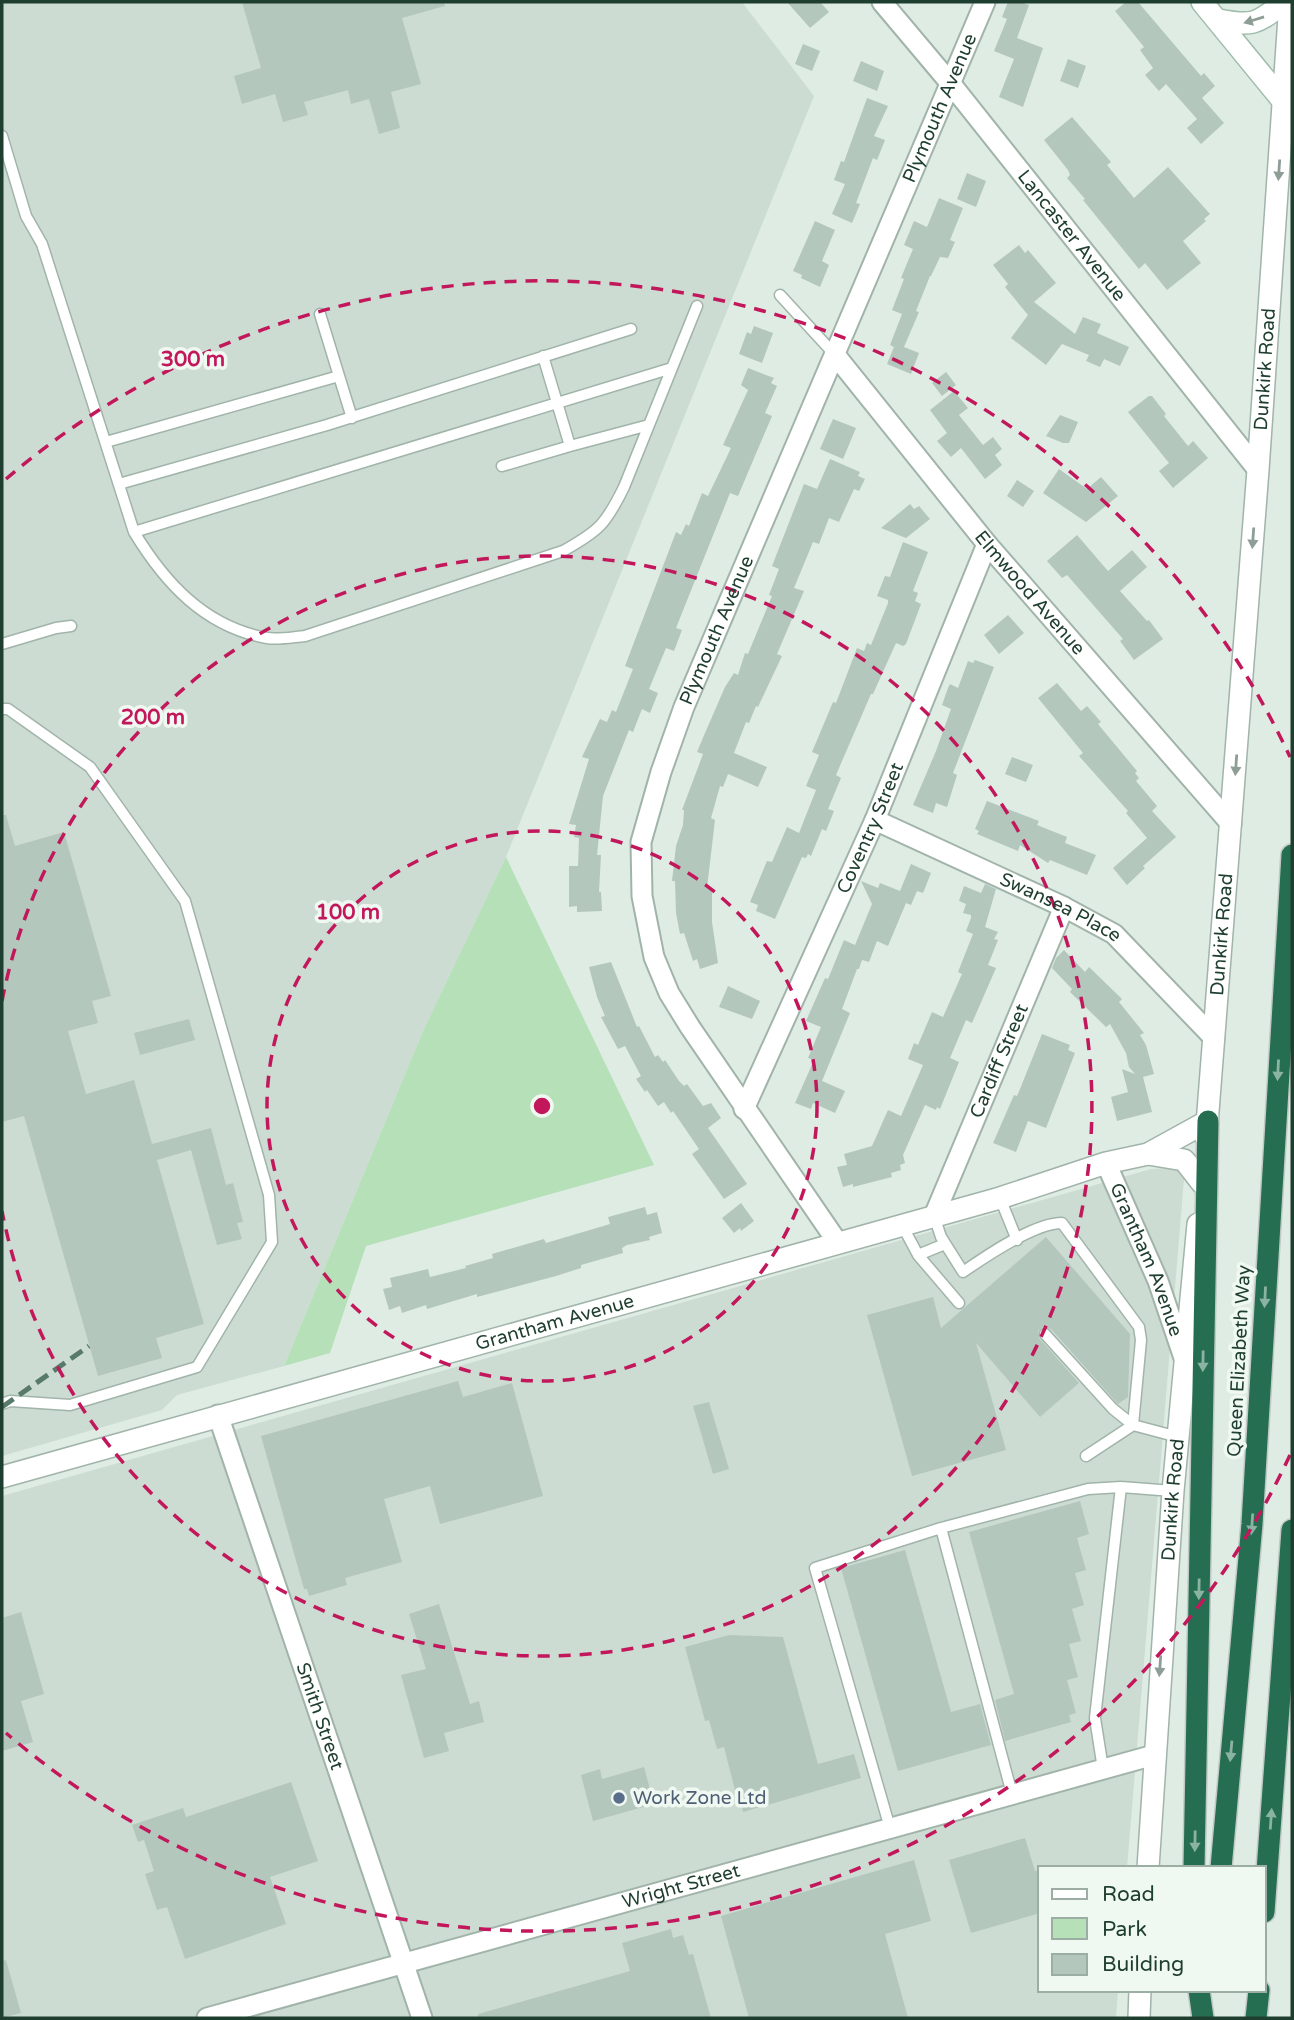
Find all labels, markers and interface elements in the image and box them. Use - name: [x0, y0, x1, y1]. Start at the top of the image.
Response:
- one-way arrow: [1244, 16, 1265, 26]
- street label: Plymouth Avenue: [898, 30, 981, 186]
- one-way arrow: [1273, 159, 1284, 181]
- street label: Lancaster Avenue: [1013, 166, 1130, 306]
- street label: Dunkirk Road: [1250, 307, 1280, 431]
- text: 300 m: [161, 347, 225, 372]
- street label: Elmwood Avenue: [970, 526, 1090, 659]
- one-way arrow: [1247, 527, 1258, 549]
- street label: Plymouth Avenue: [675, 553, 758, 708]
- text: 200 m: [121, 705, 185, 730]
- one-way arrow: [1230, 754, 1241, 776]
- street label: Coventry Street: [832, 759, 908, 897]
- street label: Swansea Place: [996, 868, 1126, 946]
- street label: Dunkirk Road: [1206, 873, 1238, 997]
- text: 100 m: [316, 900, 380, 925]
- street label: Cardiff Street: [965, 1001, 1033, 1121]
- one-way arrow: [1272, 1059, 1283, 1081]
- centre of rings: [530, 1094, 554, 1118]
- street label: Grantham Avenue: [1105, 1180, 1187, 1339]
- street label: Queen Elizabeth Way: [1223, 1264, 1255, 1458]
- one-way arrow: [1259, 1287, 1270, 1309]
- street label: Grantham Avenue: [473, 1290, 637, 1355]
- one-way arrow: [1198, 1350, 1209, 1372]
- street label: Dunkirk Road: [1157, 1438, 1189, 1562]
- one-way arrow: [1246, 1514, 1257, 1536]
- one-way arrow: [1194, 1578, 1205, 1600]
- one-way arrow: [1155, 1655, 1166, 1677]
- street label: Smith Street: [292, 1660, 348, 1773]
- one-way arrow: [1225, 1740, 1236, 1762]
- place label: Work Zone Ltd: [633, 1787, 766, 1809]
- marker: Work Zone Ltd: [611, 1790, 627, 1806]
- one-way arrow: [1266, 1808, 1277, 1830]
- one-way arrow: [1189, 1830, 1201, 1852]
- street label: Wright Street: [620, 1860, 742, 1913]
- legend: [1038, 1866, 1266, 1992]
- text: Road: [1102, 1882, 1155, 1907]
- text: Park: [1102, 1917, 1147, 1942]
- text: Building: [1102, 1952, 1184, 1977]

